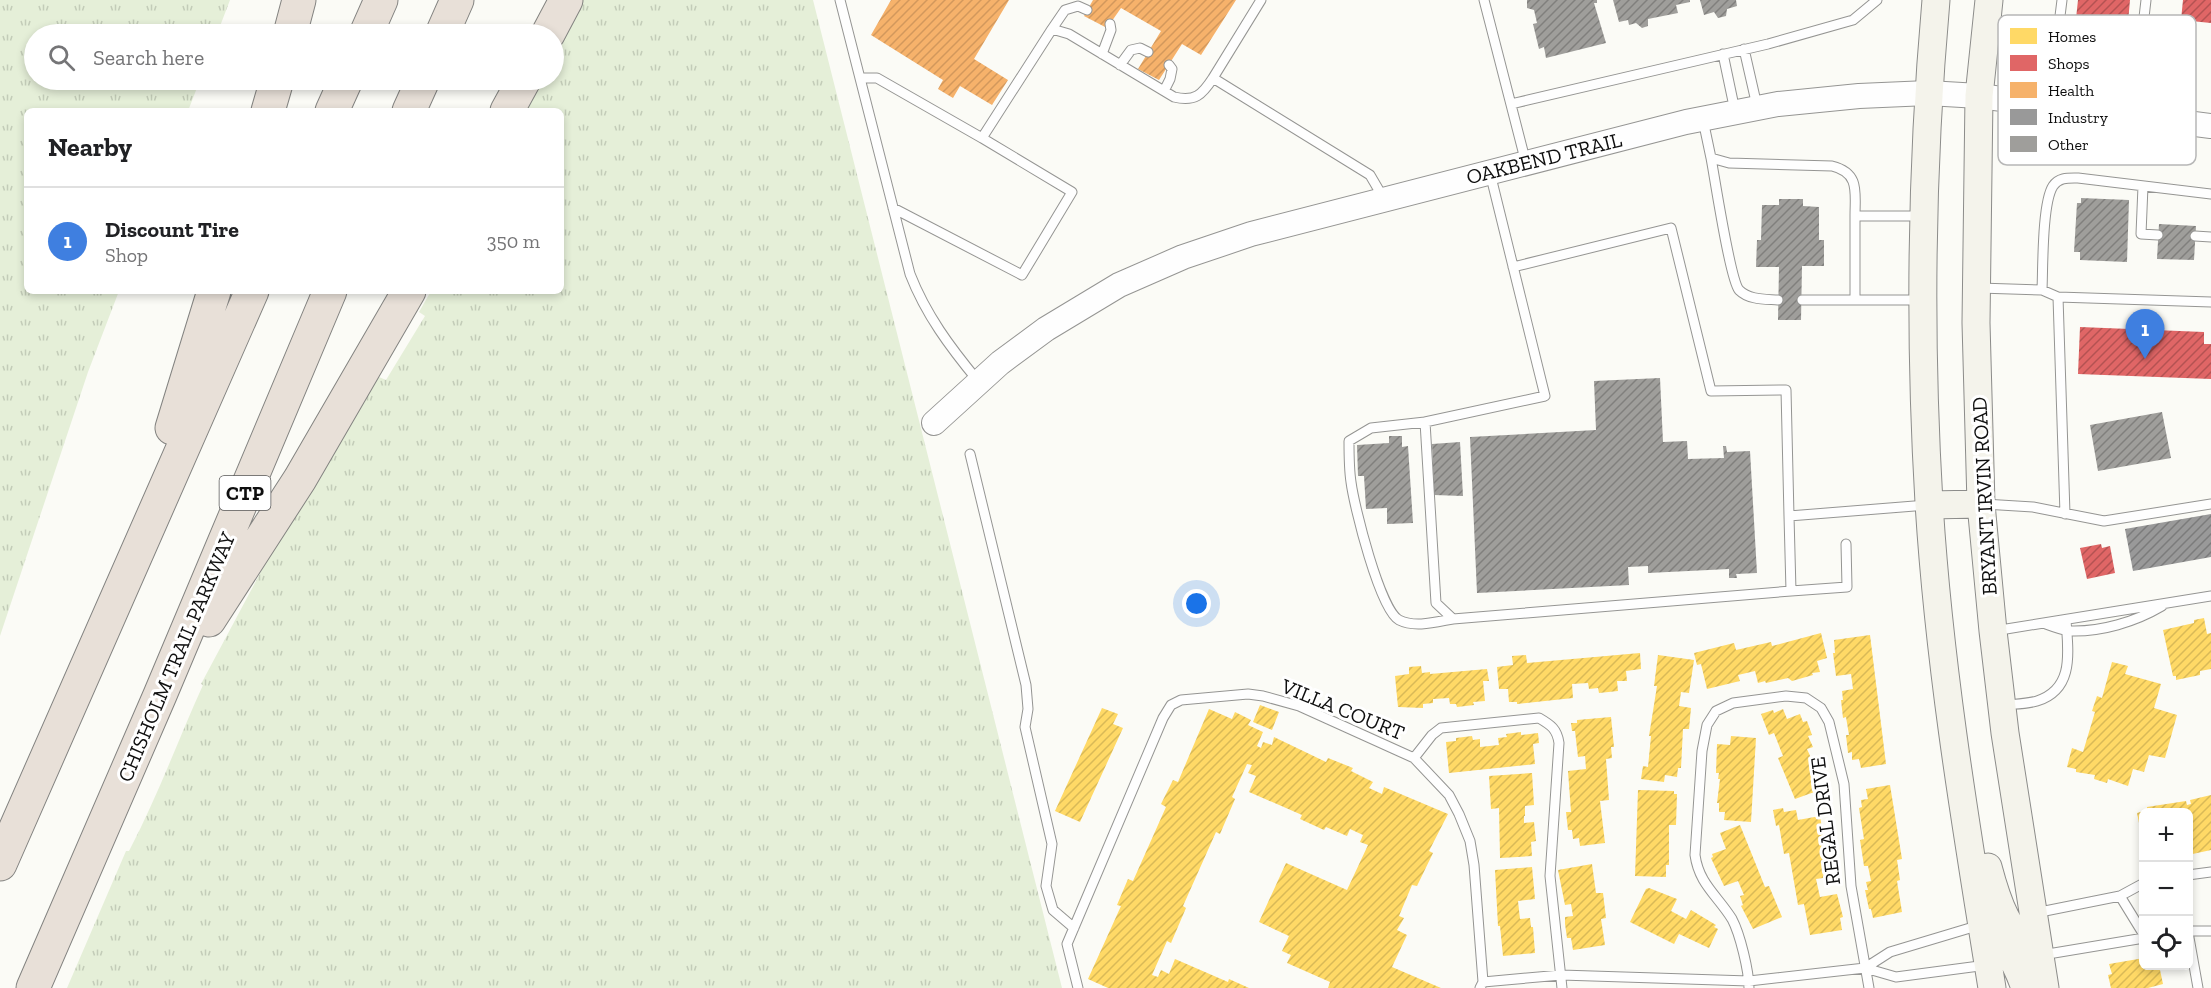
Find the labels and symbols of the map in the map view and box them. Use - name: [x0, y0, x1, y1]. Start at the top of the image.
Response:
- legend: [1998, 15, 2196, 165]
- text: Homes: [2048, 27, 2096, 46]
- text: Shops: [2048, 54, 2090, 73]
- text: Health: [2048, 81, 2094, 100]
- text: Industry: [2048, 108, 2109, 127]
- street label: OAKBEND TRAIL: [1464, 126, 1625, 189]
- text: Other: [2048, 135, 2089, 154]
- pin: 1: [2126, 310, 2164, 359]
- street label: BRYANT IRVIN ROAD: [1966, 396, 2002, 596]
- road number: CTP: [220, 476, 270, 510]
- street label: CHISHOLM TRAIL PARKWAY: [112, 528, 240, 786]
- your location: [1182, 589, 1211, 618]
- street label: VILLA COURT: [1277, 673, 1408, 745]
- street label: REGAL DRIVE: [1805, 755, 1845, 887]

